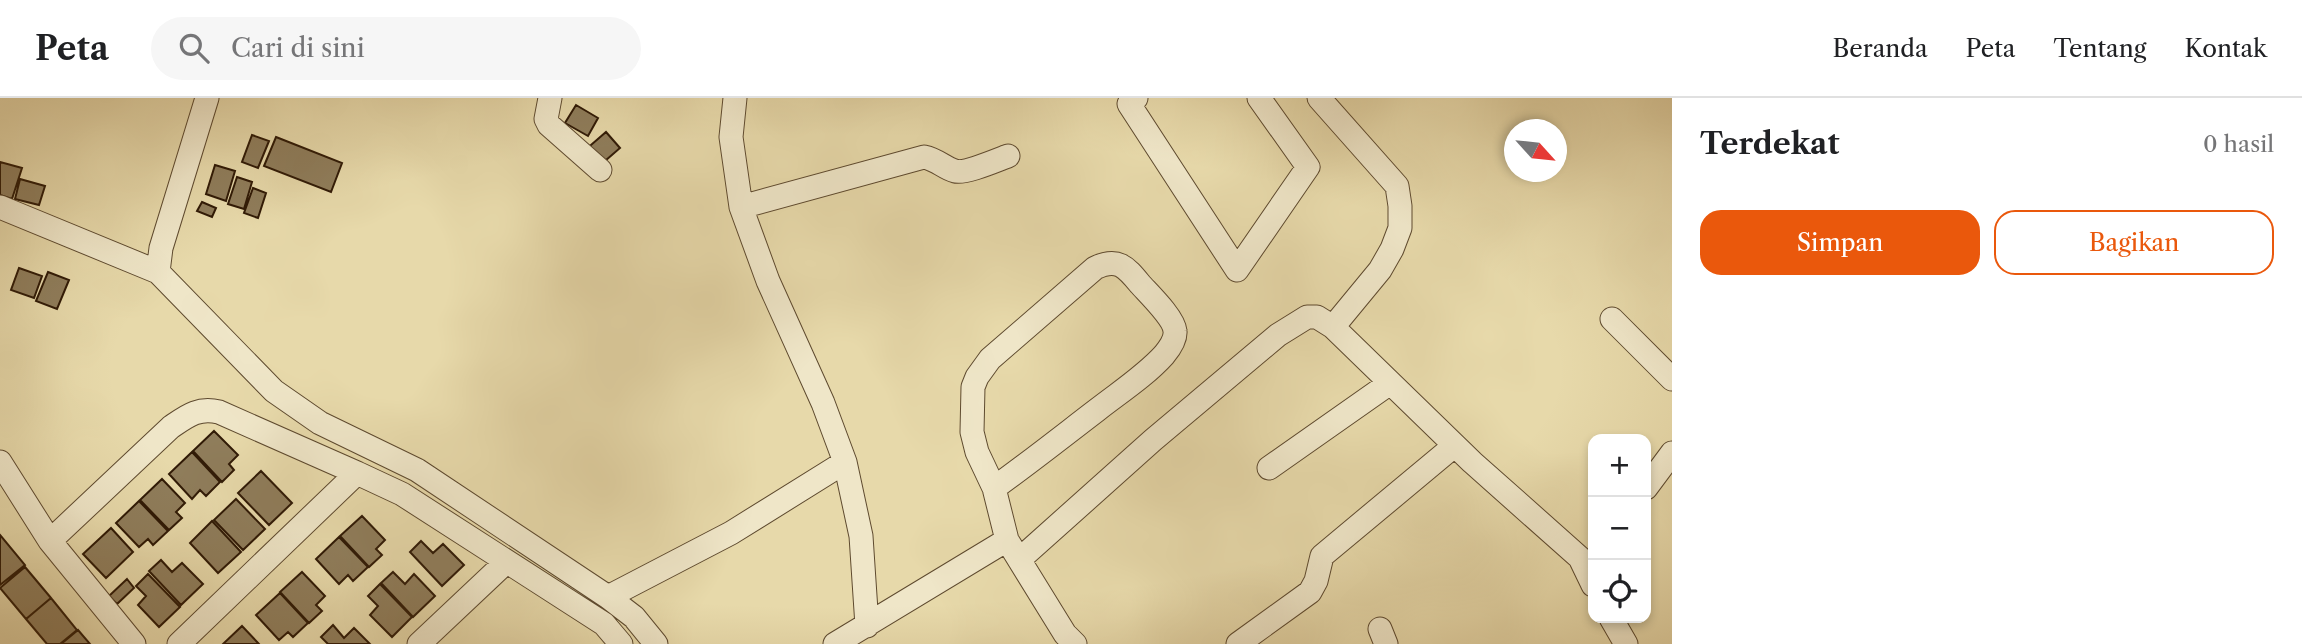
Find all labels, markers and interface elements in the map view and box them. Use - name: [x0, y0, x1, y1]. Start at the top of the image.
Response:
- search box: [151, 17, 641, 80]
- text: Peta: [35, 28, 109, 69]
- icon: search: [175, 29, 213, 67]
- text: Cari di sini: [231, 32, 365, 64]
- text: Beranda: [1832, 34, 1928, 63]
- text: Peta: [1966, 34, 2015, 63]
- text: Tentang: [2053, 34, 2146, 63]
- text: Kontak: [2184, 34, 2267, 63]
- north arrow: [1504, 119, 1567, 182]
- text: Terdekat: [1700, 125, 1840, 162]
- text: 0 hasil: [2203, 130, 2274, 158]
- button: Simpan: [1700, 210, 1980, 275]
- button: Bagikan: [1994, 210, 2274, 275]
- map controls: [1588, 434, 1651, 623]
- button: +: [1588, 434, 1651, 497]
- button: −: [1588, 497, 1651, 560]
- button: locate: [1588, 560, 1651, 623]

